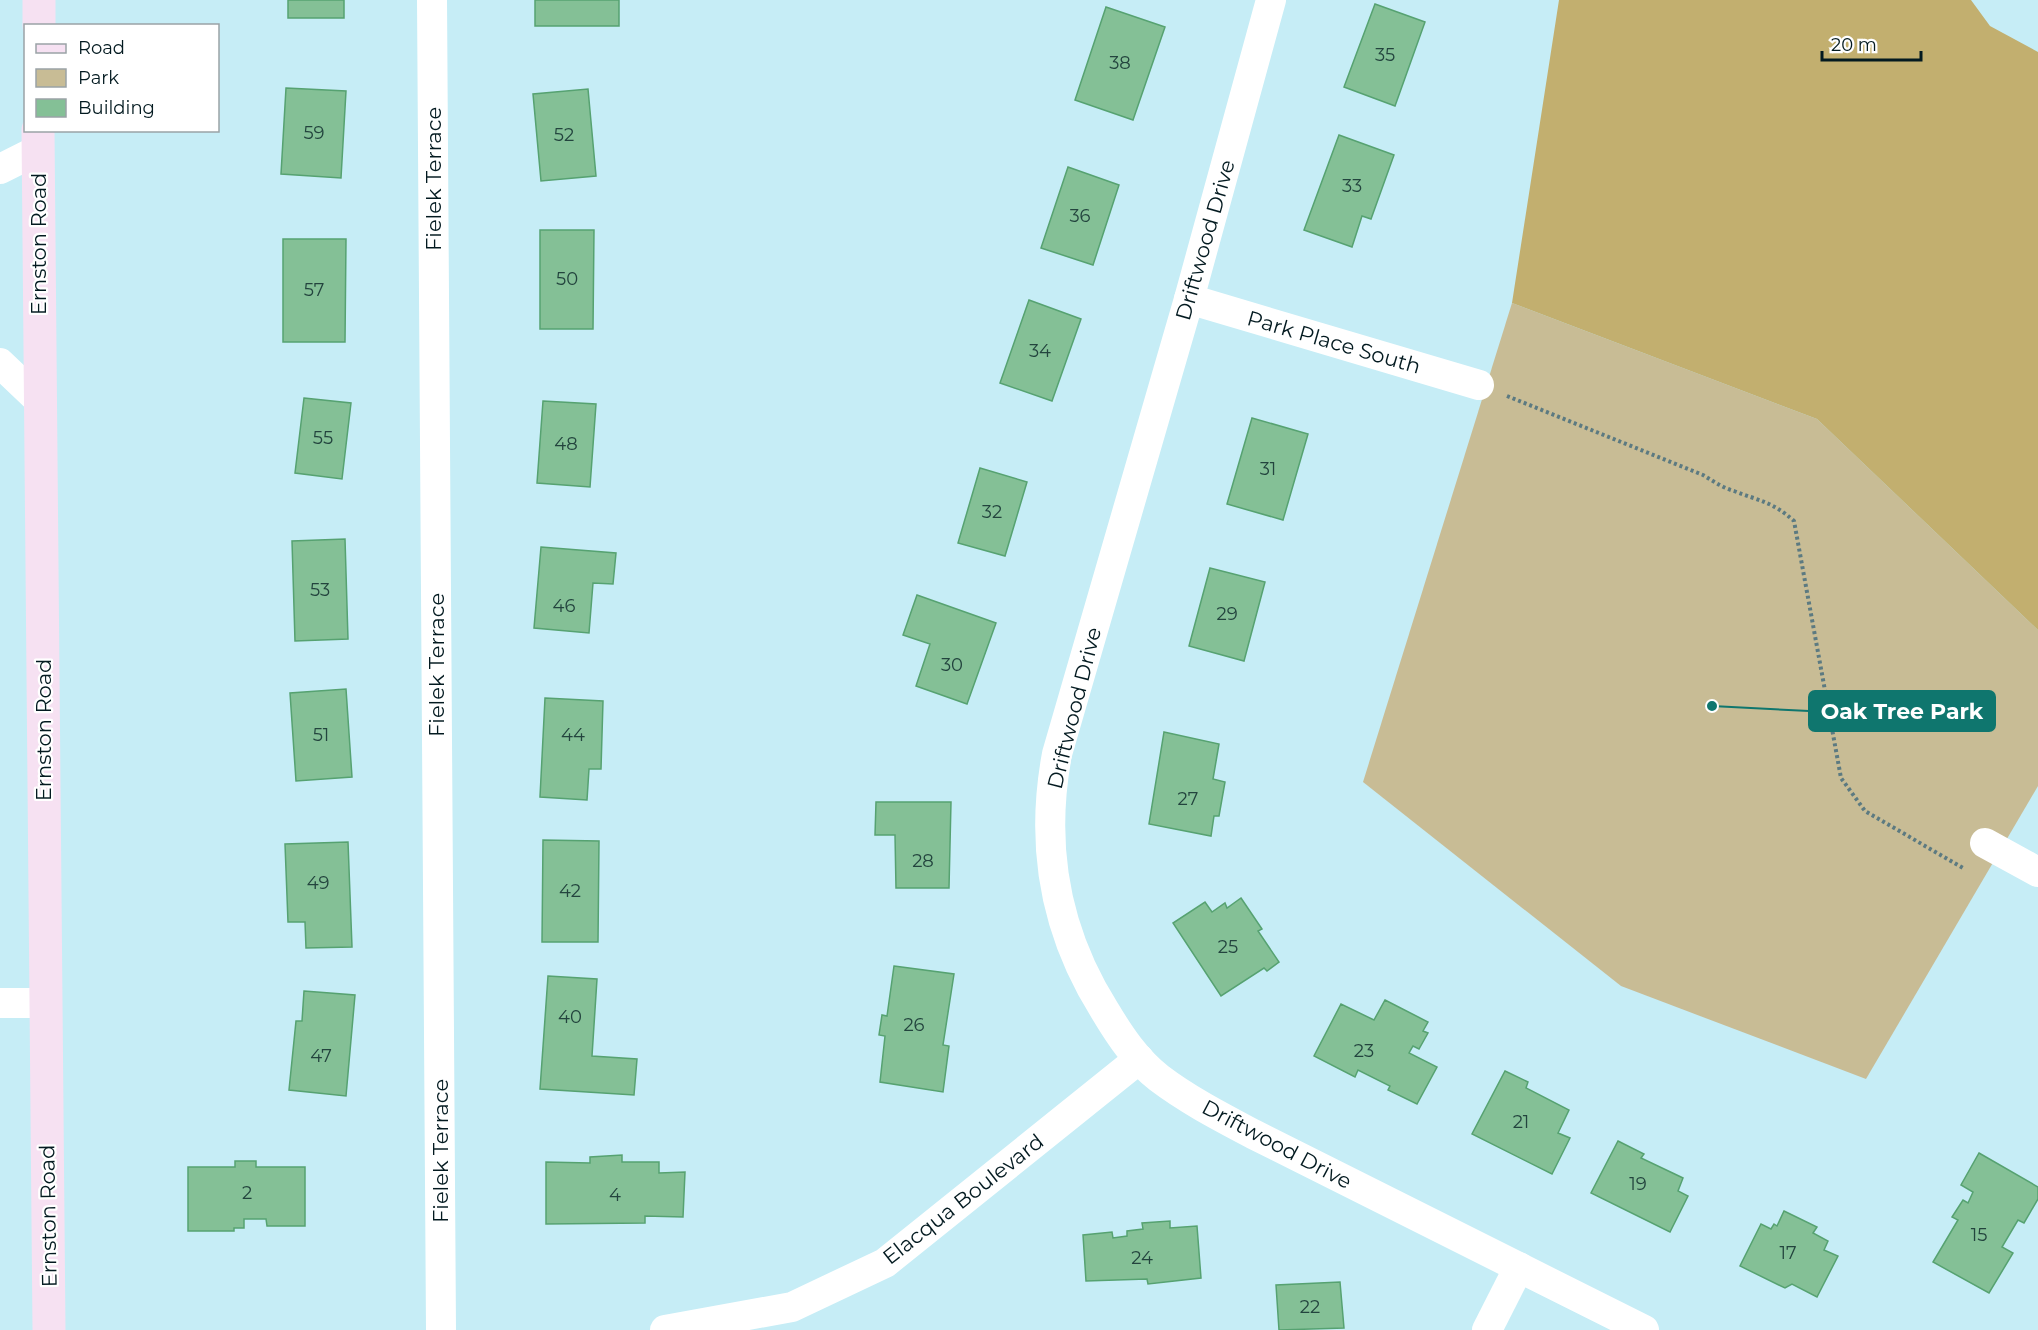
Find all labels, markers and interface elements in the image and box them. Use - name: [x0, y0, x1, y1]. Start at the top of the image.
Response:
- legend: [24, 24, 219, 132]
- scale bar: [1822, 24, 1921, 62]
- text: 20 m: [1831, 34, 1877, 56]
- text: Road: [78, 37, 125, 59]
- house number: 35: [1375, 44, 1395, 66]
- house number: 38: [1109, 52, 1131, 74]
- text: Park: [78, 67, 119, 89]
- text: Building: [78, 97, 155, 119]
- street label: Fielek Terrace: [421, 107, 446, 251]
- house number: 59: [303, 122, 325, 144]
- house number: 52: [554, 124, 574, 146]
- street label: Driftwood Drive: [1170, 157, 1240, 323]
- street label: Ernston Road: [26, 173, 51, 315]
- house number: 33: [1342, 175, 1362, 197]
- house number: 36: [1069, 205, 1091, 227]
- house number: 50: [556, 268, 578, 290]
- house number: 57: [304, 279, 324, 301]
- street label: Park Place South: [1244, 305, 1424, 379]
- house number: 34: [1029, 340, 1051, 362]
- house number: 55: [313, 427, 333, 449]
- house number: 48: [554, 433, 578, 455]
- house number: 31: [1260, 458, 1276, 480]
- house number: 32: [982, 501, 1002, 523]
- house number: 53: [310, 579, 330, 601]
- street label: Fielek Terrace: [424, 593, 449, 737]
- house number: 46: [553, 595, 575, 617]
- house number: 29: [1216, 603, 1238, 625]
- street label: Driftwood Drive: [1042, 624, 1106, 792]
- house number: 30: [941, 654, 963, 676]
- street label: Ernston Road: [31, 659, 56, 801]
- callout: Oak Tree Park: [1809, 691, 1995, 731]
- text: Oak Tree Park: [1821, 698, 1984, 725]
- house number: 51: [313, 724, 329, 746]
- house number: 44: [561, 724, 585, 746]
- house number: 27: [1178, 788, 1198, 810]
- house number: 28: [912, 850, 934, 872]
- house number: 49: [307, 872, 329, 894]
- house number: 42: [559, 880, 581, 902]
- house number: 25: [1218, 936, 1238, 958]
- house number: 40: [558, 1006, 582, 1028]
- house number: 26: [903, 1014, 925, 1036]
- house number: 23: [1354, 1040, 1374, 1062]
- house number: 47: [310, 1045, 332, 1067]
- street label: Fielek Terrace: [428, 1079, 453, 1223]
- street label: Driftwood Drive: [1198, 1094, 1356, 1194]
- house number: 21: [1513, 1111, 1529, 1133]
- street label: Elacqua Boulevard: [878, 1129, 1048, 1269]
- street label: Ernston Road: [34, 1144, 62, 1288]
- house number: 19: [1629, 1173, 1647, 1195]
- house number: 2: [242, 1182, 252, 1204]
- house number: 4: [609, 1184, 621, 1206]
- house number: 15: [1971, 1224, 1987, 1246]
- house number: 17: [1779, 1242, 1797, 1264]
- house number: 24: [1131, 1247, 1153, 1269]
- house number: 22: [1300, 1296, 1320, 1318]

